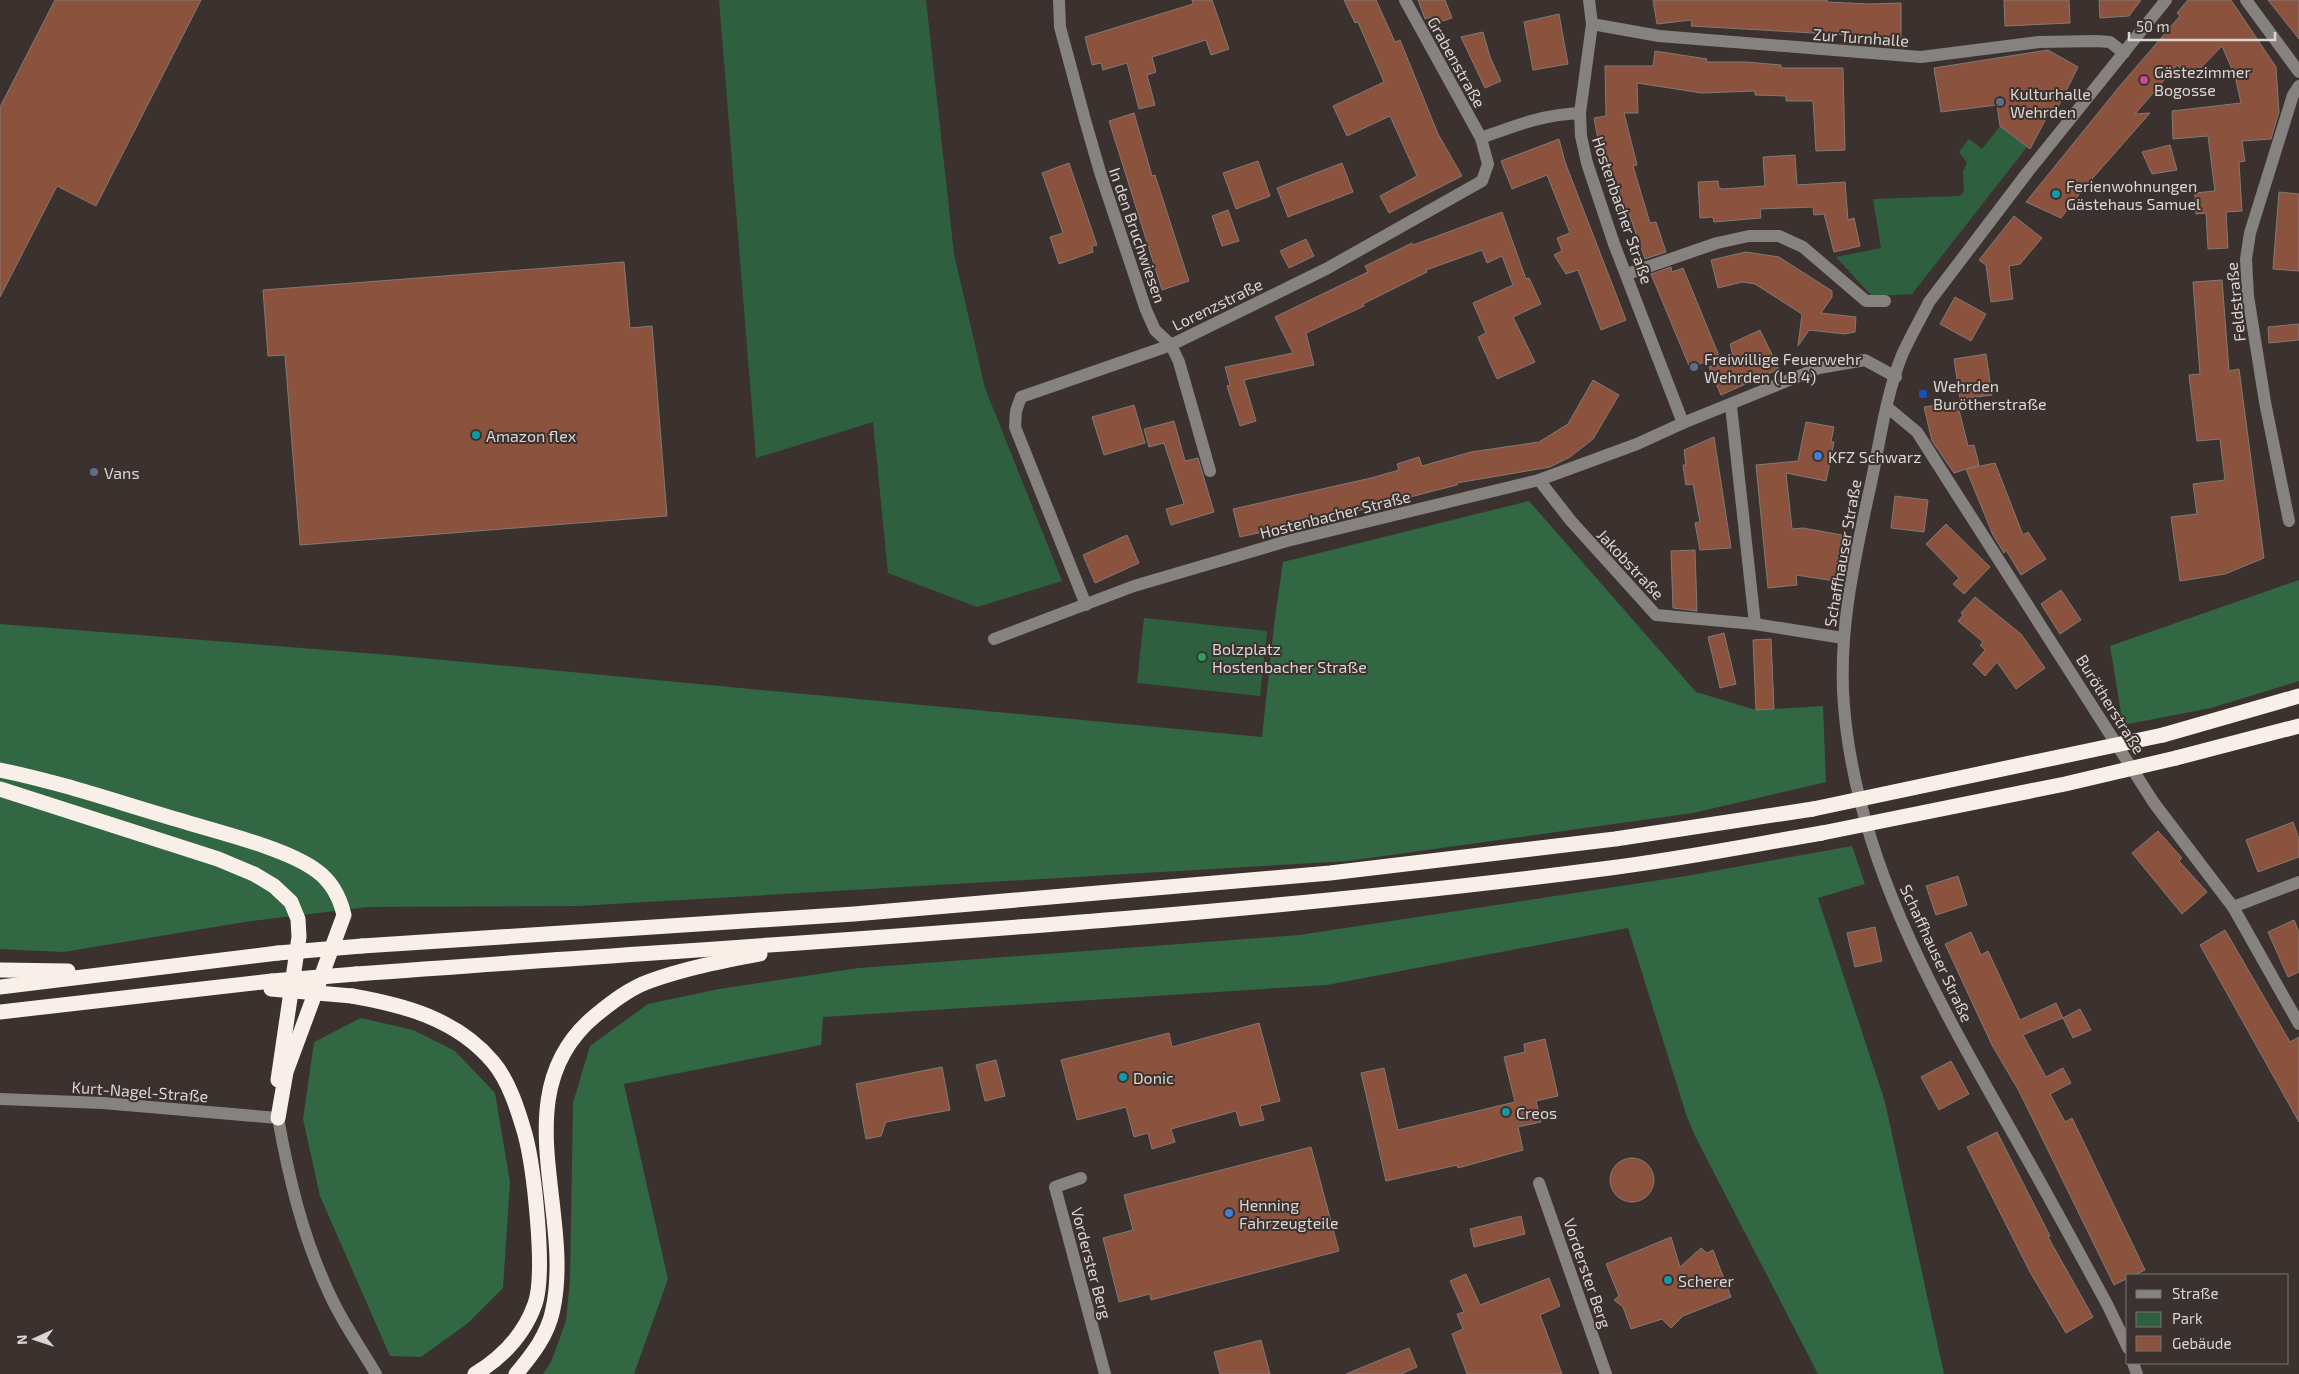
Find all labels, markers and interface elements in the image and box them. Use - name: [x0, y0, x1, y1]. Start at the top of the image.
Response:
- scale bar: [2129, 10, 2275, 42]
- street label: Grabenstraße: [1424, 13, 1490, 111]
- text: 50 m: [2136, 17, 2170, 35]
- street label: Zur Turnhalle: [1812, 24, 1910, 50]
- place label: Gästezimmer Bogosse: [2154, 62, 2251, 99]
- marker: Gästezimmer Bogosse: [2138, 74, 2150, 86]
- place label: Kulturhalle Wehrden: [2010, 84, 2091, 121]
- marker: Kulturhalle Wehrden: [1994, 96, 2006, 108]
- street label: Hostenbacher Straße: [1589, 134, 1657, 286]
- street label: In den Bruchwiesen: [1106, 165, 1170, 305]
- place label: Ferienwohnungen Gästehaus Samuel: [2066, 176, 2201, 213]
- marker: Ferienwohnungen Gästehaus Samuel: [2050, 188, 2062, 200]
- street label: Feldstraße: [2221, 261, 2249, 343]
- street label: Lorenzstraße: [1169, 274, 1265, 334]
- place label: Freiwillige Feuerwehr Wehrden (LB 4): [1704, 349, 1862, 386]
- marker: Freiwillige Feuerwehr Wehrden (LB 4): [1688, 361, 1700, 373]
- place label: Wehrden Burötherstraße: [1933, 376, 2047, 413]
- marker: Wehrden Burötherstraße: [1917, 388, 1929, 400]
- place label: Amazon flex: [486, 426, 577, 445]
- marker: Amazon flex: [470, 429, 482, 441]
- place label: KFZ Schwarz: [1828, 447, 1921, 466]
- marker: KFZ Schwarz: [1812, 450, 1824, 462]
- place label: Vans: [104, 463, 140, 482]
- marker: Vans: [88, 466, 100, 478]
- street label: Schaffhauser Straße: [1820, 478, 1864, 628]
- street label: Hostenbacher Straße: [1258, 486, 1412, 542]
- street label: Jakobstraße: [1594, 525, 1668, 603]
- place label: Bolzplatz Hostenbacher Straße: [1212, 639, 1367, 676]
- marker: Bolzplatz Hostenbacher Straße: [1196, 651, 1208, 663]
- street label: Burötherstraße: [2073, 651, 2149, 757]
- street label: Schaffhauser Straße: [1897, 881, 1977, 1025]
- place label: Donic: [1133, 1068, 1174, 1087]
- marker: Donic: [1117, 1071, 1129, 1083]
- street label: Kurt-Nagel-Straße: [71, 1077, 209, 1105]
- place label: Creos: [1516, 1103, 1557, 1122]
- marker: Creos: [1500, 1106, 1512, 1118]
- place label: Henning Fahrzeugteile: [1239, 1195, 1339, 1232]
- street label: Vorderster Berg: [1068, 1205, 1116, 1321]
- marker: Henning Fahrzeugteile: [1223, 1207, 1235, 1219]
- street label: Vorderster Berg: [1560, 1216, 1616, 1330]
- place label: Scherer: [1678, 1271, 1734, 1290]
- marker: Scherer: [1662, 1274, 1674, 1286]
- legend: [2126, 1274, 2289, 1364]
- text: Straße: [2172, 1284, 2218, 1302]
- text: Park: [2172, 1309, 2203, 1327]
- north arrow: [10, 1314, 60, 1364]
- text: N: [13, 1334, 30, 1345]
- text: Gebäude: [2172, 1334, 2231, 1352]

